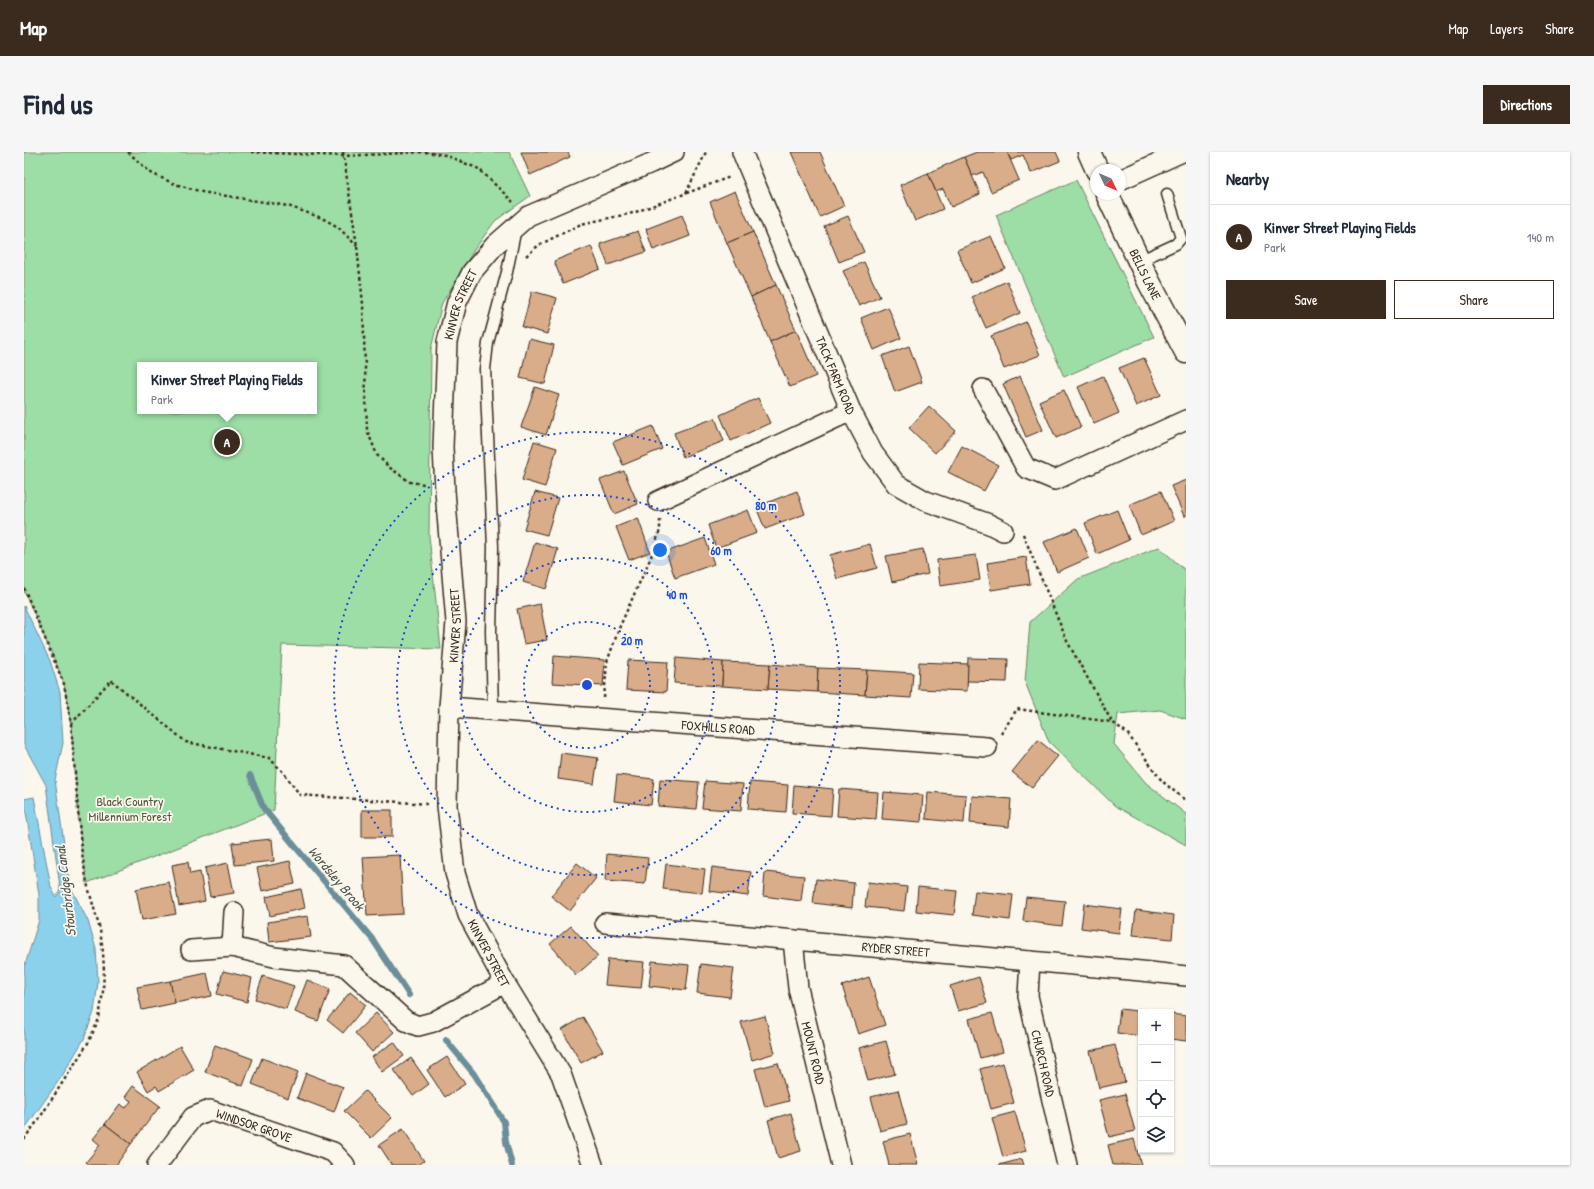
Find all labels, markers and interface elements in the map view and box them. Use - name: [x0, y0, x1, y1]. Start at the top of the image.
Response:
- text: Map: [20, 15, 47, 41]
- text: Map: [1448, 19, 1468, 38]
- text: Layers: [1490, 19, 1523, 38]
- text: Share: [1545, 19, 1574, 38]
- text: Find us: [24, 85, 93, 123]
- button: Directions: [1483, 85, 1570, 124]
- north arrow: [1090, 164, 1126, 200]
- text: Nearby: [1226, 167, 1269, 190]
- text: Kinver Street Playing Fields: [1264, 217, 1416, 238]
- text: A: [1236, 228, 1242, 246]
- text: 140 m: [1527, 228, 1554, 246]
- text: Park: [1264, 238, 1286, 256]
- street label: BELLS LANE: [1125, 246, 1166, 303]
- street label: KINVER STREET: [439, 265, 481, 341]
- button: Save: [1226, 280, 1386, 319]
- button: Share: [1394, 280, 1554, 319]
- street label: TACK FARM ROAD: [811, 333, 861, 418]
- popup: [137, 362, 317, 414]
- text: Kinver Street Playing Fields: [151, 369, 303, 390]
- text: Park: [151, 390, 173, 408]
- pin: A: [214, 427, 240, 457]
- text: 80 m: [755, 497, 777, 514]
- your location: [650, 540, 670, 560]
- text: 60 m: [710, 542, 732, 559]
- text: 40 m: [667, 586, 687, 603]
- street label: KINVER STREET: [444, 587, 465, 663]
- text: 20 m: [621, 632, 643, 649]
- centre of rings: [580, 678, 594, 692]
- street label: FOXHILLS ROAD: [680, 715, 756, 739]
- park label: Black Country Millennium Forest: [89, 792, 172, 825]
- water label: Wordsley Brook: [304, 842, 370, 916]
- water label: Stourbridge Canal: [50, 843, 81, 937]
- street label: KINVER STREET: [464, 916, 515, 991]
- street label: RYDER STREET: [861, 937, 931, 961]
- map controls: [1138, 1009, 1174, 1153]
- button: +: [1138, 1009, 1174, 1045]
- street label: MOUNT ROAD: [797, 1020, 830, 1087]
- street label: CHURCH ROAD: [1027, 1028, 1060, 1099]
- button: −: [1138, 1045, 1174, 1081]
- button: locate: [1138, 1081, 1174, 1117]
- street label: WINDSOR GROVE: [214, 1104, 295, 1146]
- button: layers: [1138, 1117, 1174, 1153]

